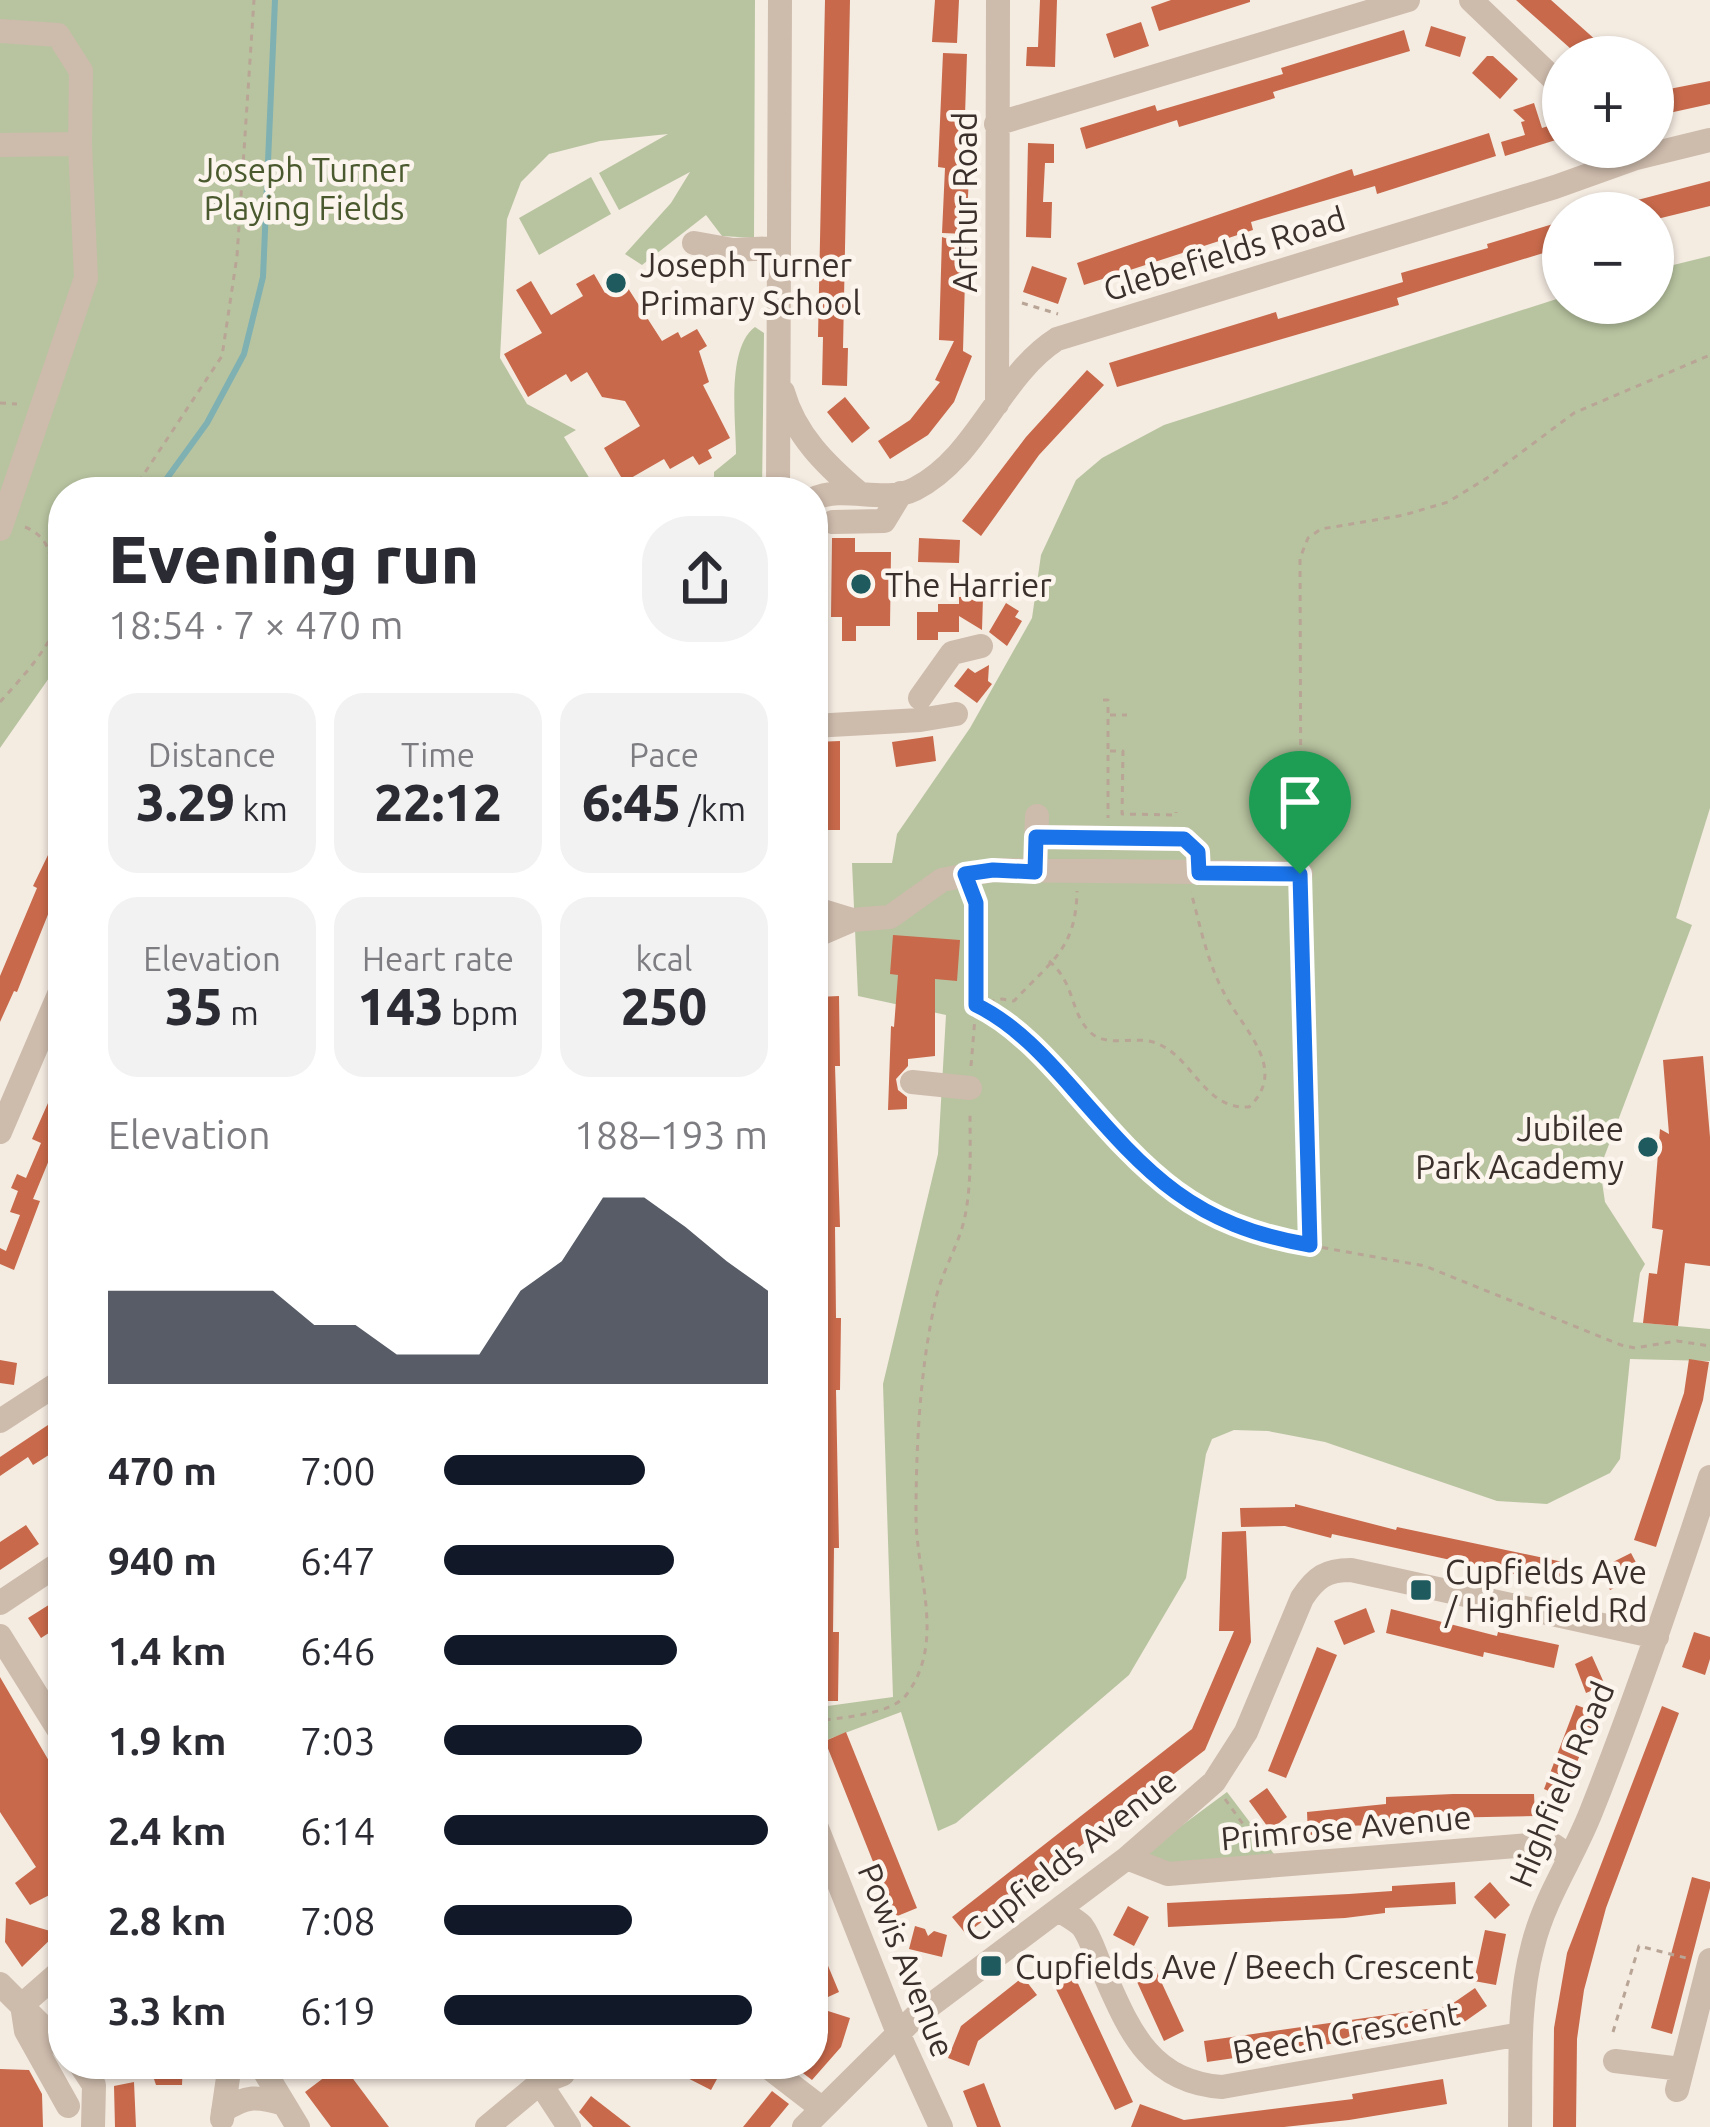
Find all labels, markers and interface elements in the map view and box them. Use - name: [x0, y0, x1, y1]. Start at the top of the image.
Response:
- map controls: [1542, 36, 1674, 324]
- button: +: [1542, 36, 1674, 168]
- street label: Arthur Road: [946, 112, 983, 292]
- park label: Joseph Turner Playing Fields: [198, 151, 411, 226]
- button: −: [1542, 192, 1674, 324]
- street label: Glebefields Road: [1099, 199, 1349, 307]
- place label: Joseph Turner Primary School: [640, 246, 861, 321]
- marker: Joseph Turner Primary School: [603, 270, 629, 296]
- button: share: [642, 516, 768, 642]
- text: Evening run: [108, 521, 479, 595]
- place label: The Harrier: [885, 566, 1052, 603]
- marker: The Harrier: [848, 571, 874, 597]
- text: 18:54 · 7 × 470 m: [108, 603, 403, 646]
- text: Distance: [148, 736, 276, 773]
- text: Time: [401, 736, 475, 773]
- text: Pace: [629, 736, 699, 773]
- pin: [1249, 751, 1351, 874]
- icon: arrive: [1267, 769, 1333, 835]
- text: 3.29: [136, 773, 235, 831]
- text: 22:12: [374, 773, 502, 831]
- text: 6:45: [582, 773, 681, 831]
- text: km: [235, 790, 288, 827]
- text: /km: [681, 790, 746, 827]
- text: Elevation: [143, 940, 281, 977]
- text: Heart rate: [362, 940, 514, 977]
- text: kcal: [636, 940, 692, 977]
- text: 35: [165, 977, 223, 1035]
- text: 143: [358, 977, 444, 1035]
- text: 250: [621, 977, 707, 1035]
- text: m: [223, 994, 259, 1031]
- text: bpm: [444, 994, 518, 1031]
- place label: Jubilee Park Academy: [1415, 1110, 1624, 1185]
- text: Elevation: [108, 1113, 271, 1156]
- text: 188–193 m: [574, 1113, 768, 1156]
- marker: Jubilee Park Academy: [1635, 1134, 1661, 1160]
- text: 470 m: [108, 1449, 217, 1492]
- text: 7:00: [300, 1449, 376, 1492]
- text: 940 m: [108, 1539, 217, 1582]
- text: 6:47: [300, 1539, 376, 1582]
- place label: Cupfields Ave / Highfield Rd: [1444, 1553, 1648, 1628]
- marker: Cupfields Ave / Highfield Rd: [1408, 1577, 1434, 1603]
- text: 1.4 km: [108, 1629, 226, 1672]
- text: 6:46: [300, 1629, 376, 1672]
- street label: Highfield Road: [1501, 1676, 1621, 1892]
- text: 1.9 km: [108, 1719, 226, 1762]
- text: 7:03: [300, 1719, 376, 1762]
- street label: Cupfields Avenue: [957, 1761, 1183, 1949]
- street label: Primrose Avenue: [1219, 1798, 1473, 1856]
- text: 2.4 km: [108, 1809, 226, 1852]
- text: 6:14: [300, 1809, 376, 1852]
- street label: Powis Avenue: [851, 1858, 963, 2062]
- text: 2.8 km: [108, 1899, 226, 1942]
- text: 7:08: [300, 1899, 376, 1942]
- place label: Cupfields Ave / Beech Crescent: [1015, 1948, 1474, 1985]
- marker: Cupfields Ave / Beech Crescent: [978, 1953, 1004, 1979]
- text: 3.3 km: [108, 1989, 226, 2032]
- text: 6:19: [300, 1989, 376, 2032]
- street label: Beech Crescent: [1230, 1994, 1462, 2070]

